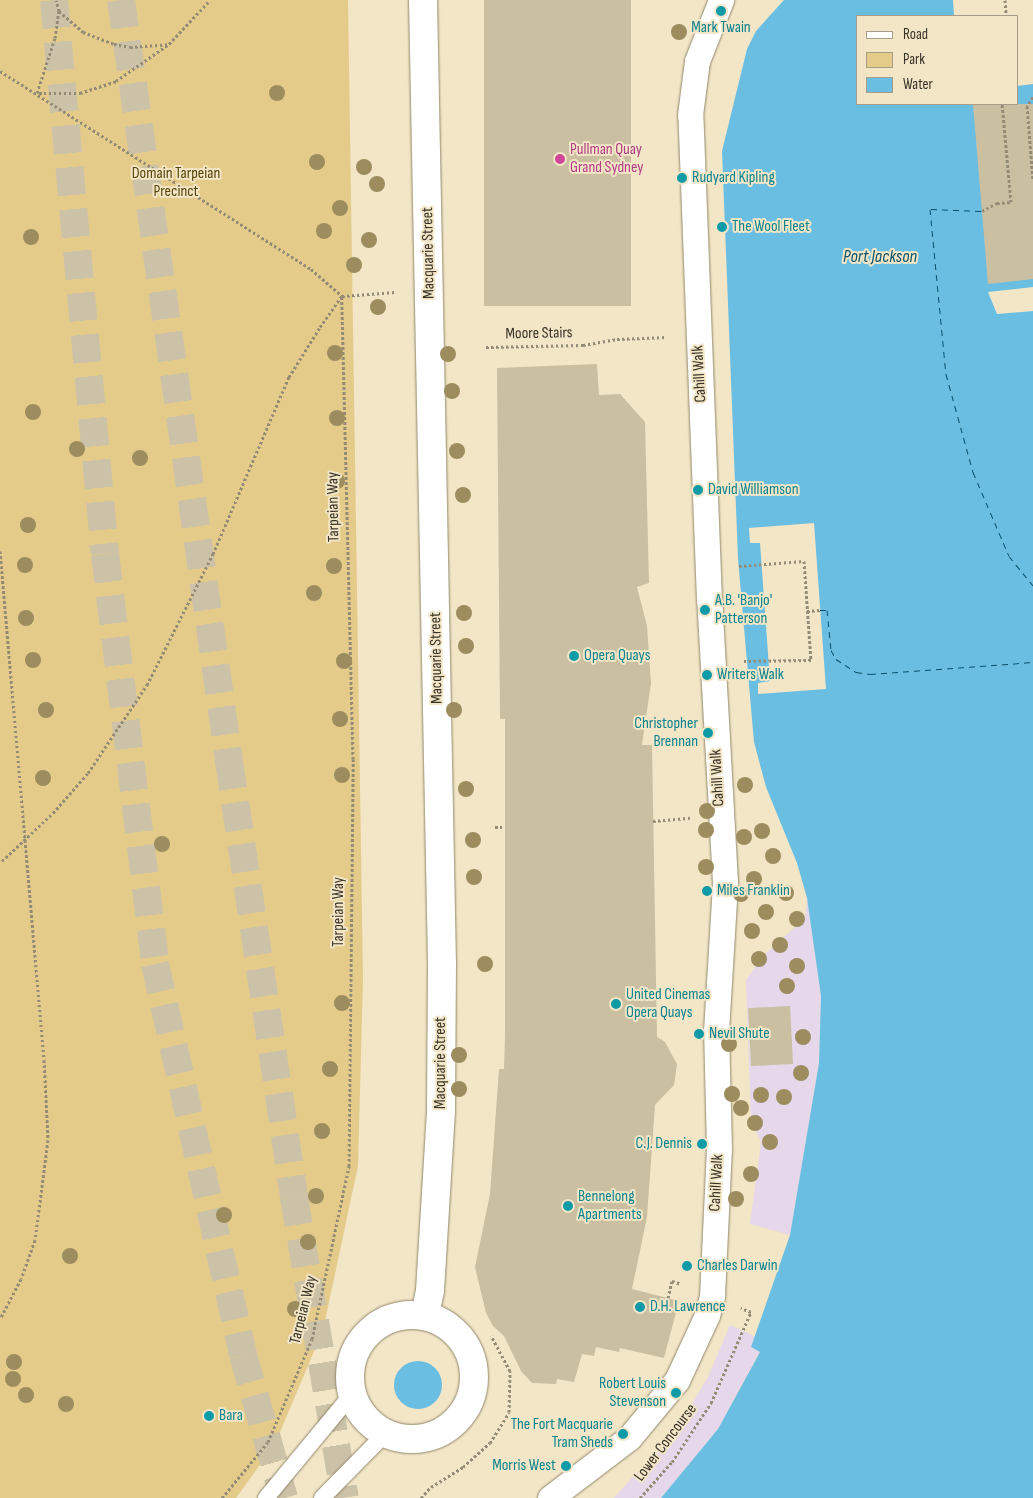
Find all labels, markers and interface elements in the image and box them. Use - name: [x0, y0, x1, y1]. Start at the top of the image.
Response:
- marker: Mark Twain: [715, 5, 727, 17]
- legend: [856, 15, 1018, 105]
- place label: Mark Twain: [691, 18, 751, 38]
- text: Road: [903, 25, 928, 44]
- text: Park: [903, 50, 925, 69]
- text: Water: [903, 75, 933, 94]
- place label: Pullman Quay Grand Sydney: [570, 140, 643, 178]
- marker: Pullman Quay Grand Sydney: [554, 153, 566, 165]
- park label: Domain Tarpeian Precinct: [132, 164, 220, 202]
- place label: Rudyard Kipling: [692, 168, 775, 188]
- marker: Rudyard Kipling: [676, 172, 688, 184]
- street label: Macquarie Street: [419, 207, 439, 299]
- place label: The Wool Fleet: [732, 217, 810, 237]
- marker: The Wool Fleet: [716, 221, 728, 233]
- water label: Port Jackson: [843, 246, 917, 268]
- street label: Moore Stairs: [505, 324, 573, 344]
- street label: Cahill Walk: [689, 345, 711, 403]
- street label: Tarpeian Way: [324, 472, 344, 542]
- place label: David Williamson: [708, 480, 799, 500]
- marker: David Williamson: [692, 484, 704, 496]
- place label: A.B. 'Banjo' Patterson: [715, 591, 772, 629]
- marker: A.B. 'Banjo' Patterson: [699, 604, 711, 616]
- street label: Macquarie Street: [427, 612, 447, 704]
- place label: Opera Quays: [584, 646, 651, 666]
- marker: Opera Quays: [568, 650, 580, 662]
- place label: Writers Walk: [717, 665, 784, 685]
- marker: Writers Walk: [701, 669, 713, 681]
- place label: Christopher Brennan: [634, 714, 698, 752]
- marker: Christopher Brennan: [702, 727, 714, 739]
- street label: Cahill Walk: [707, 749, 729, 807]
- street label: Tarpeian Way: [329, 877, 349, 947]
- place label: Miles Franklin: [717, 881, 790, 901]
- marker: Miles Franklin: [701, 885, 713, 897]
- place label: United Cinemas Opera Quays: [626, 985, 710, 1023]
- marker: United Cinemas Opera Quays: [610, 998, 622, 1010]
- street label: Macquarie Street: [431, 1017, 451, 1109]
- place label: Nevil Shute: [709, 1024, 770, 1044]
- marker: Nevil Shute: [693, 1028, 705, 1040]
- place label: C.J. Dennis: [636, 1134, 692, 1154]
- marker: C.J. Dennis: [696, 1138, 708, 1150]
- street label: Cahill Walk: [706, 1154, 728, 1212]
- place label: Bennelong Apartments: [578, 1187, 642, 1225]
- marker: Bennelong Apartments: [562, 1200, 574, 1212]
- place label: Charles Darwin: [697, 1256, 778, 1276]
- marker: Charles Darwin: [681, 1260, 693, 1272]
- street label: Tarpeian Way: [286, 1274, 322, 1346]
- place label: D.H. Lawrence: [650, 1297, 726, 1317]
- marker: D.H. Lawrence: [634, 1301, 646, 1313]
- place label: Robert Louis Stevenson: [599, 1374, 666, 1412]
- marker: Robert Louis Stevenson: [670, 1387, 682, 1399]
- street label: Lower Concourse: [631, 1400, 701, 1486]
- place label: Bara: [219, 1406, 243, 1426]
- marker: Bara: [203, 1410, 215, 1422]
- place label: The Fort Macquarie Tram Sheds: [511, 1415, 613, 1453]
- marker: The Fort Macquarie Tram Sheds: [617, 1428, 629, 1440]
- place label: Morris West: [492, 1456, 556, 1476]
- marker: Morris West: [560, 1460, 572, 1472]

